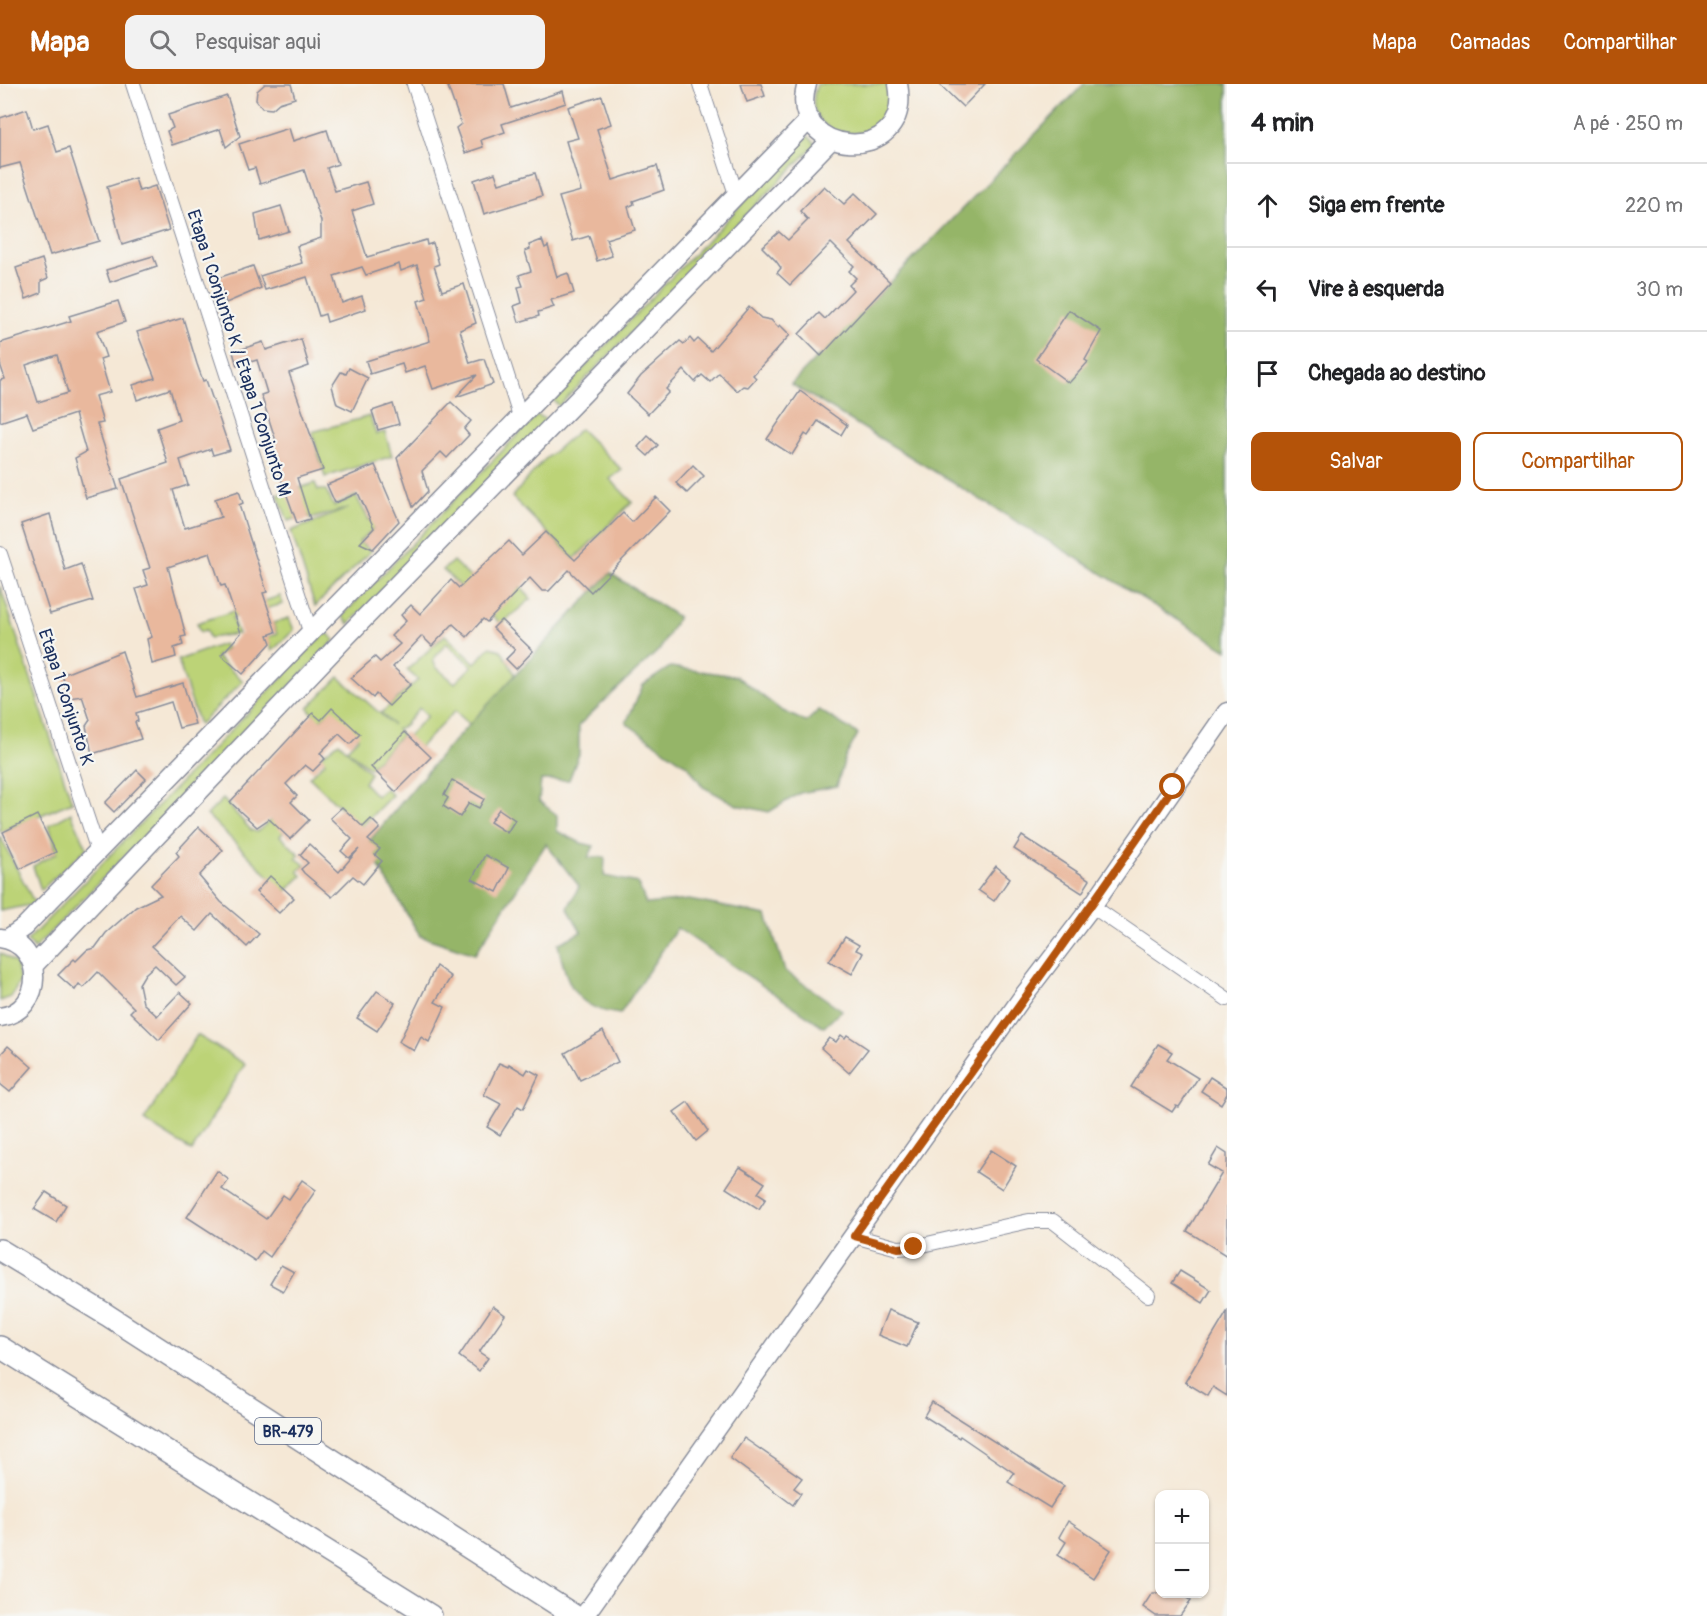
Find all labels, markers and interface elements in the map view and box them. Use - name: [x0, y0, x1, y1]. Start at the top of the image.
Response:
- search box: [125, 15, 545, 69]
- text: Mapa: [30, 25, 89, 60]
- icon: search: [146, 26, 179, 59]
- text: Pesquisar aqui: [194, 28, 321, 56]
- text: Mapa: [1372, 29, 1417, 56]
- text: Camadas: [1450, 29, 1530, 56]
- text: Compartilhar: [1563, 29, 1677, 56]
- text: 4 min: [1251, 107, 1314, 139]
- text: A pé · 250 m: [1573, 111, 1683, 136]
- icon: ahead: [1251, 189, 1284, 222]
- text: Siga em frente: [1308, 191, 1444, 219]
- text: 220 m: [1625, 193, 1683, 218]
- street label: Etapa 1 Conjunto K / Etapa 1 Conjunto M: [181, 207, 296, 500]
- icon: left: [1251, 273, 1284, 306]
- text: Vire à esquerda: [1308, 275, 1444, 303]
- text: 30 m: [1636, 277, 1683, 302]
- icon: arrive: [1251, 357, 1284, 390]
- text: Chegada ao destino: [1308, 359, 1486, 387]
- button: Salvar: [1251, 432, 1461, 491]
- button: Compartilhar: [1473, 432, 1683, 491]
- street label: Etapa 1 Conjunto K: [33, 626, 98, 768]
- route start: [1159, 773, 1185, 799]
- route end: [900, 1233, 926, 1259]
- road number: BR-479: [255, 1418, 321, 1444]
- map controls: [1155, 1490, 1209, 1598]
- button: +: [1155, 1490, 1209, 1544]
- button: −: [1155, 1544, 1209, 1598]

